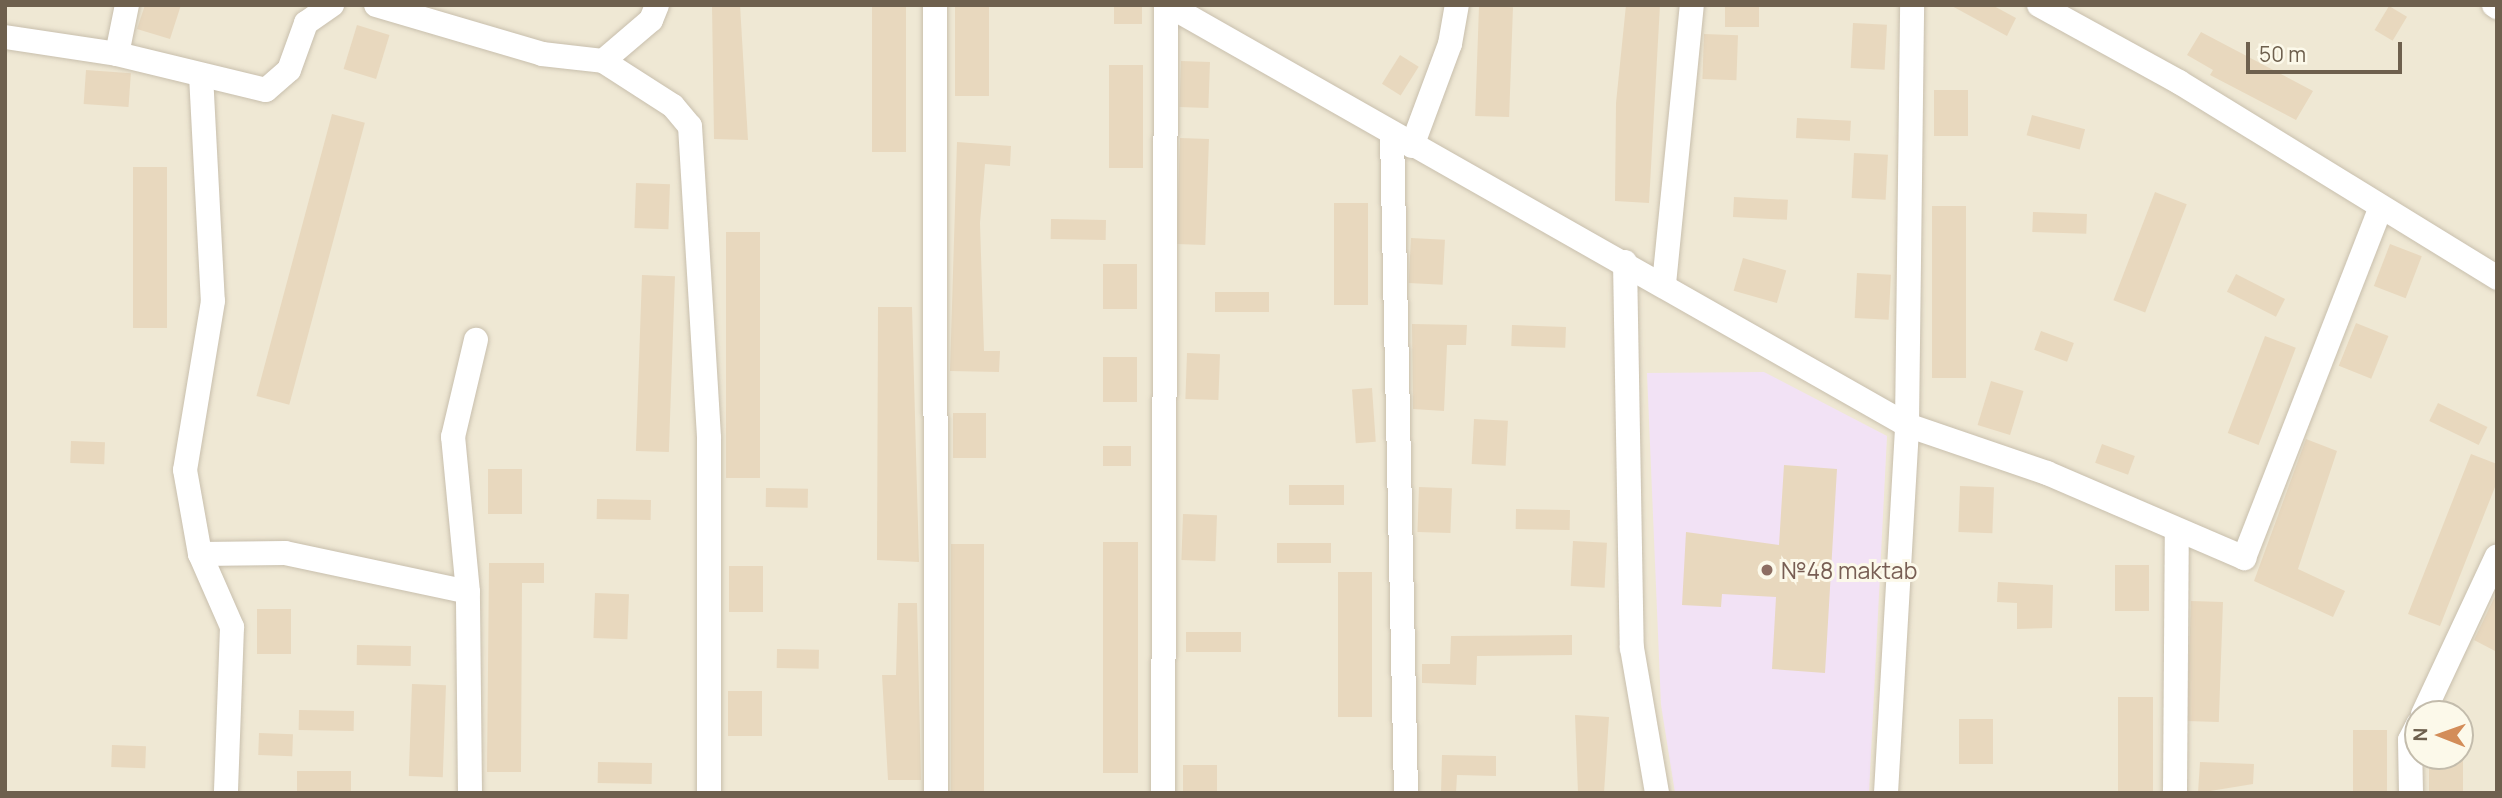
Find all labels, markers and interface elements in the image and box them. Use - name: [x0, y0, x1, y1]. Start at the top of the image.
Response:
- scale bar: [2250, 28, 2406, 72]
- text: 50 m: [2259, 40, 2306, 68]
- place label: №48 maktab: [1781, 556, 1917, 584]
- marker: №48 maktab: [1759, 562, 1775, 578]
- north arrow: [2404, 700, 2474, 770]
- text: N: [2407, 728, 2433, 742]

